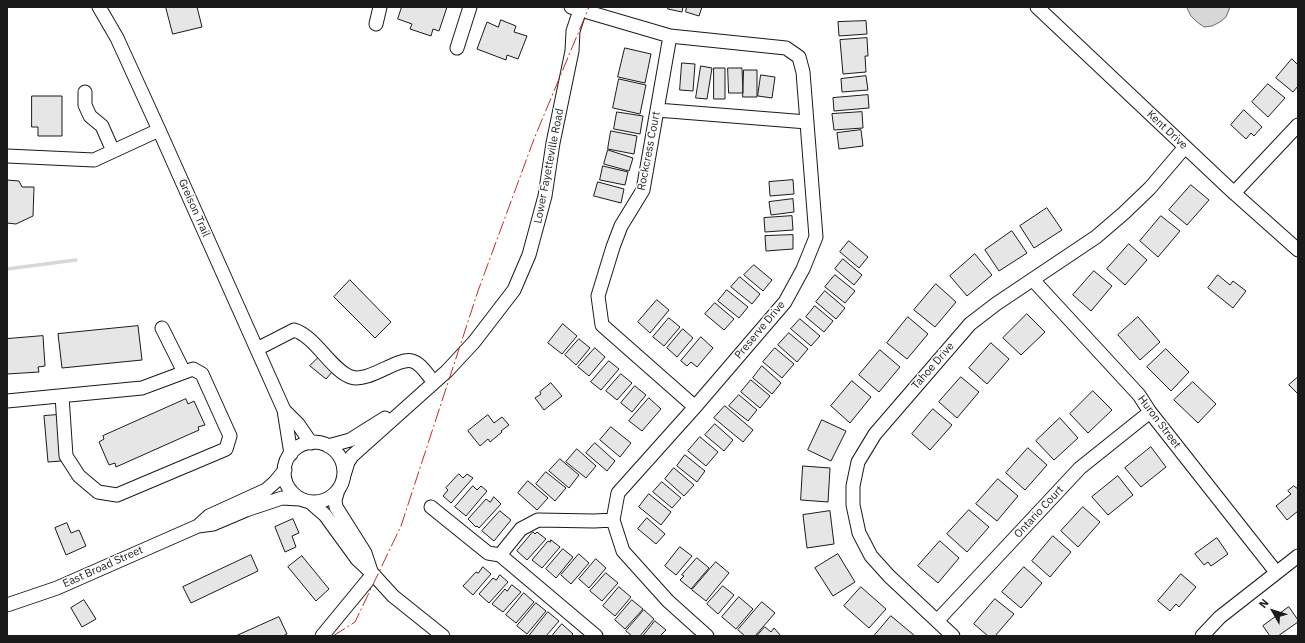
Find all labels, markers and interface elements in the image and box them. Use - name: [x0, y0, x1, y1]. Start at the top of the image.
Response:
- street label: Lower Fayetteville Road: [531, 107, 567, 225]
- street label: Kent Drive: [1144, 108, 1190, 152]
- street label: Rockcress Court: [635, 110, 663, 192]
- street label: Greison Trail: [175, 177, 213, 239]
- street label: Preserve Drive: [732, 298, 788, 362]
- street label: Tahoe Drive: [909, 340, 957, 392]
- street label: Huron Street: [1135, 393, 1183, 451]
- street label: Ontario Court: [1011, 483, 1067, 541]
- street label: East Broad Street: [61, 543, 145, 591]
- north arrow: [1253, 591, 1293, 631]
- text: N: [1256, 596, 1272, 611]

